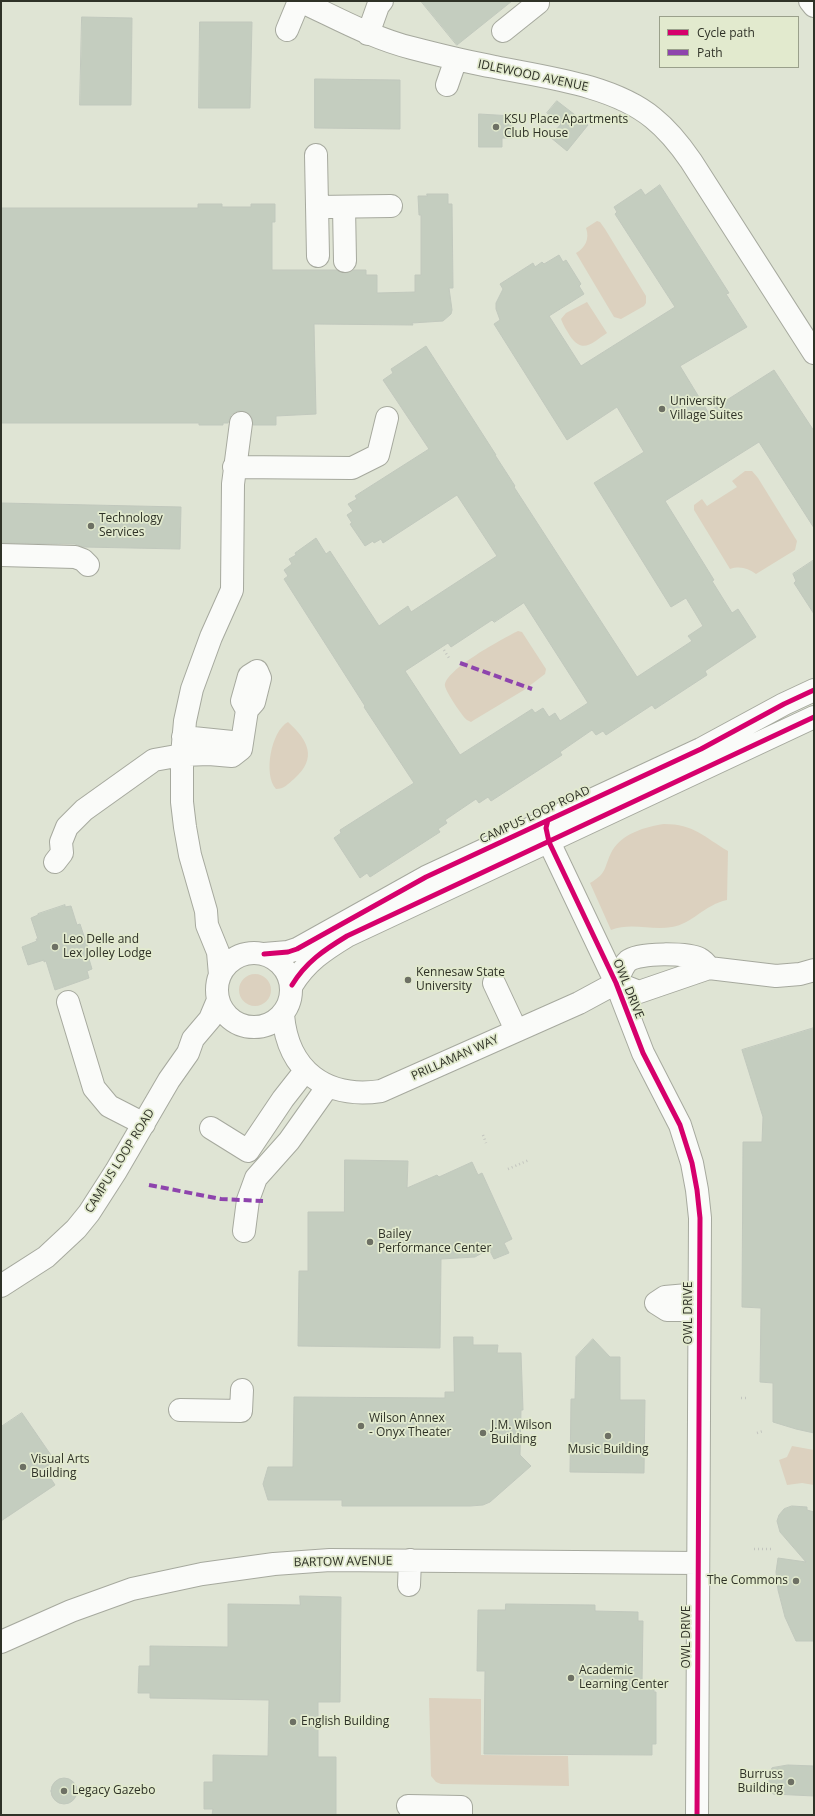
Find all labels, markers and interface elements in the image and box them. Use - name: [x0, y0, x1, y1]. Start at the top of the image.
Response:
- legend: [659, 16, 799, 68]
- text: Cycle path: [697, 24, 755, 41]
- text: Path: [697, 44, 723, 61]
- street label: IDLEWOOD AVENUE: [477, 57, 589, 95]
- place label: KSU Place Apartments Club House: [504, 113, 628, 141]
- marker: KSU Place Apartments Club House: [491, 122, 501, 132]
- place label: University Village Suites: [670, 395, 743, 423]
- marker: University Village Suites: [657, 404, 667, 414]
- place label: Technology Services: [99, 512, 163, 540]
- marker: Technology Services: [86, 521, 96, 531]
- street label: CAMPUS LOOP ROAD: [478, 783, 592, 847]
- place label: Leo Delle and Lex Jolley Lodge: [63, 933, 152, 961]
- marker: Leo Delle and Lex Jolley Lodge: [50, 942, 60, 952]
- street label: OWL DRIVE: [610, 957, 646, 1021]
- place label: Kennesaw State University: [416, 966, 505, 994]
- marker: Kennesaw State University: [403, 975, 413, 985]
- street label: PRILLAMAN WAY: [409, 1032, 501, 1084]
- street label: CAMPUS LOOP ROAD: [82, 1106, 158, 1216]
- place label: Bailey Performance Center: [378, 1228, 491, 1256]
- marker: Bailey Performance Center: [365, 1237, 375, 1247]
- street label: OWL DRIVE: [682, 1281, 696, 1345]
- place label: Wilson Annex - Onyx Theater: [369, 1412, 451, 1440]
- place label: J.M. Wilson Building: [491, 1419, 552, 1447]
- marker: Wilson Annex - Onyx Theater: [356, 1421, 366, 1431]
- marker: J.M. Wilson Building: [478, 1428, 488, 1438]
- marker: Music Building: [603, 1431, 613, 1441]
- place label: Music Building: [567, 1443, 649, 1457]
- place label: Visual Arts Building: [31, 1453, 90, 1481]
- marker: Visual Arts Building: [18, 1462, 28, 1472]
- street label: BARTOW AVENUE: [294, 1554, 392, 1570]
- place label: The Commons: [707, 1574, 788, 1588]
- marker: The Commons: [791, 1576, 801, 1586]
- street label: OWL DRIVE: [680, 1605, 694, 1669]
- place label: Academic Learning Center: [579, 1664, 669, 1692]
- marker: Academic Learning Center: [566, 1673, 576, 1683]
- place label: English Building: [301, 1715, 389, 1729]
- marker: English Building: [288, 1717, 298, 1727]
- place label: Burruss Building: [738, 1768, 783, 1796]
- marker: Burruss Building: [786, 1777, 796, 1787]
- place label: Legacy Gazebo: [72, 1784, 155, 1798]
- marker: Legacy Gazebo: [59, 1786, 69, 1796]

